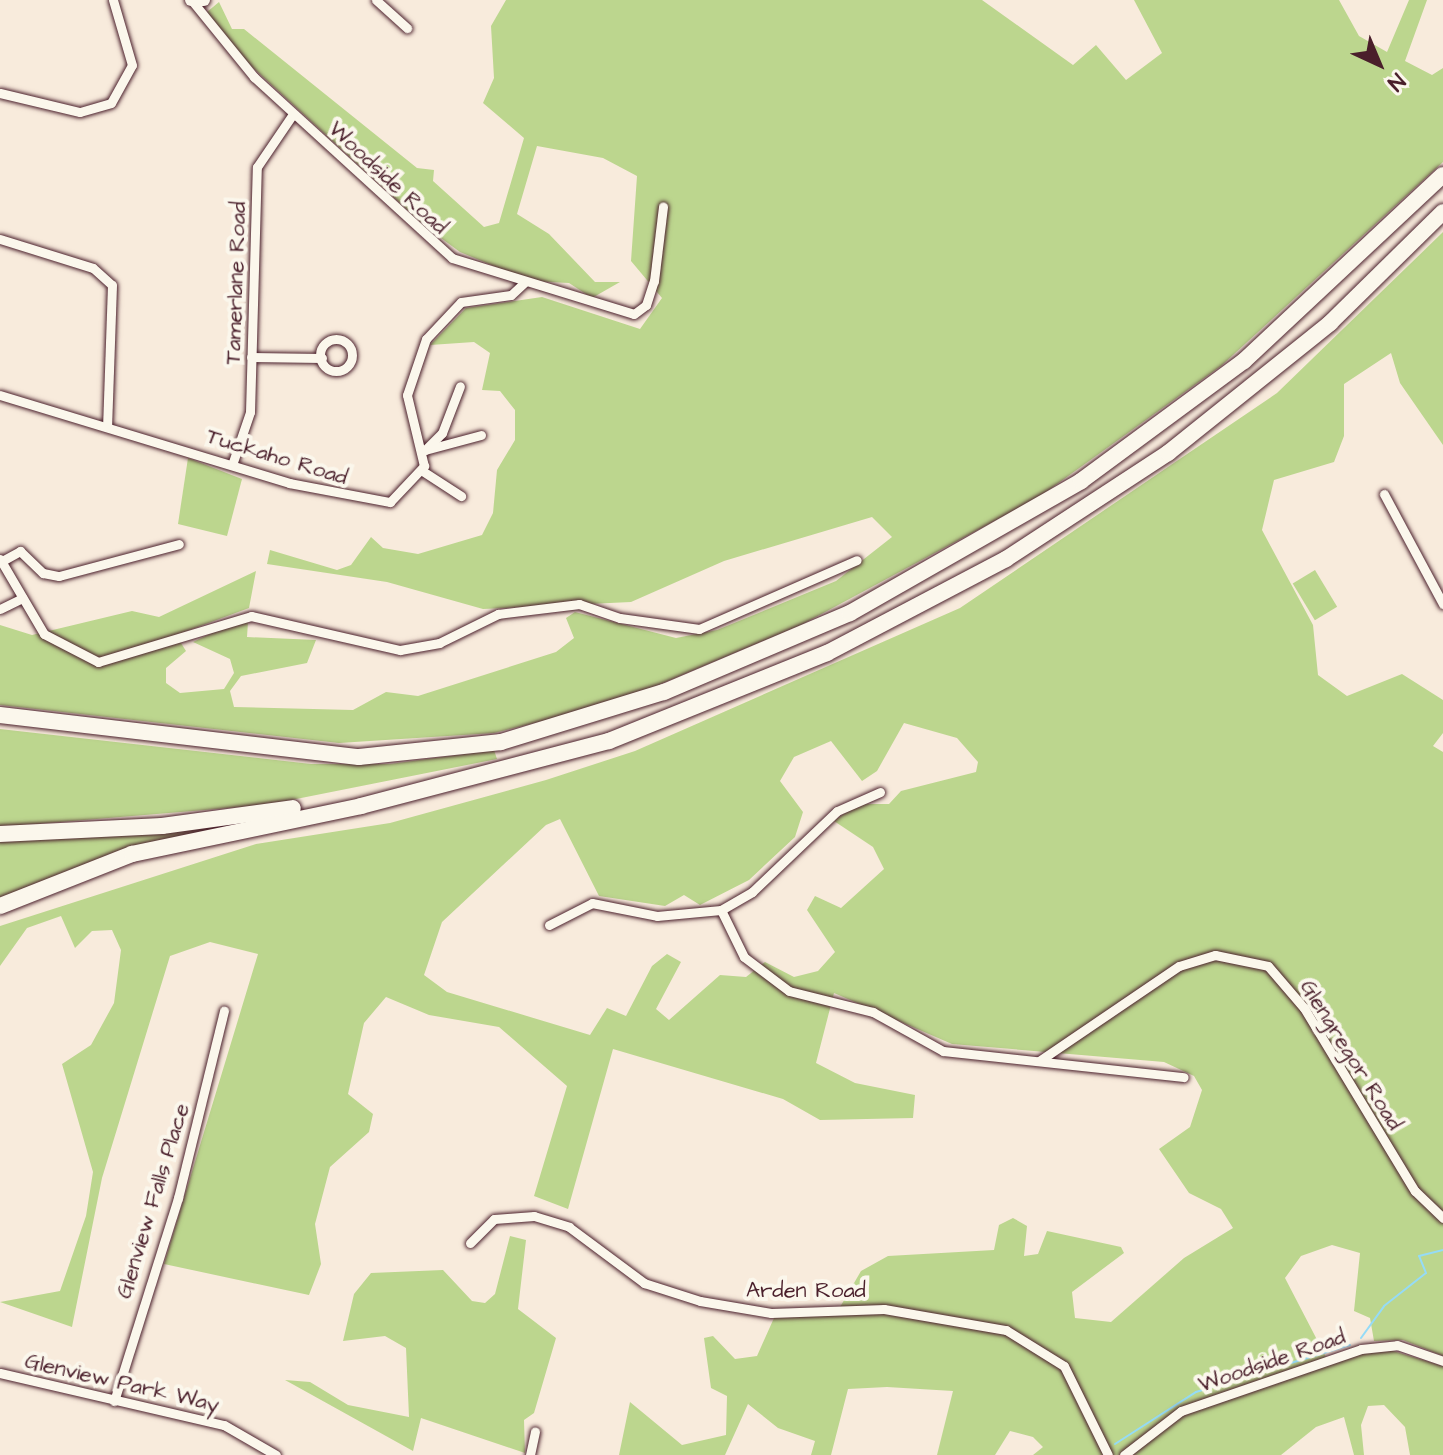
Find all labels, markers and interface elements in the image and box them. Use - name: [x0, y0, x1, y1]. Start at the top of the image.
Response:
- north arrow: [1339, 24, 1419, 104]
- text: N: [1380, 66, 1412, 98]
- street label: Woodside Road: [323, 116, 453, 240]
- street label: Tamerlane Road: [220, 201, 252, 365]
- street label: Tuckaho Road: [203, 423, 351, 491]
- street label: Glengregor Road: [1294, 975, 1408, 1135]
- street label: Glenview Falls Place: [111, 1100, 195, 1302]
- street label: Arden Road: [746, 1278, 866, 1304]
- street label: Woodside Road: [1195, 1324, 1349, 1398]
- street label: Glenview Park Way: [22, 1348, 222, 1418]

